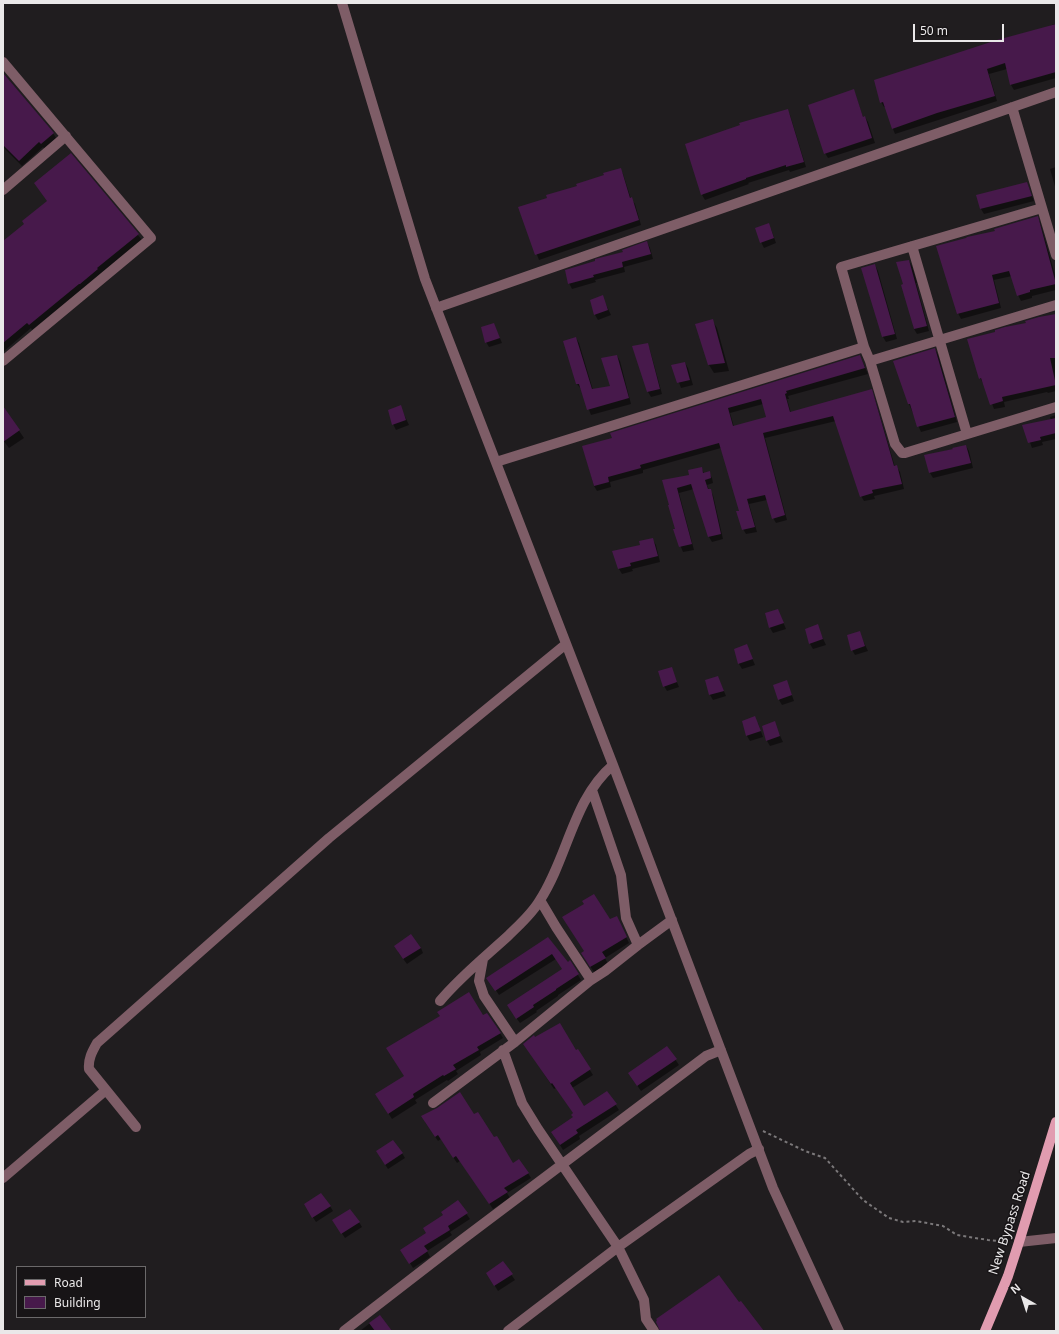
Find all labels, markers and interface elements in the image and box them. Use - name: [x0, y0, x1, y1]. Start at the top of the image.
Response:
- scale bar: [915, 16, 1006, 42]
- text: 50 m: [920, 22, 948, 39]
- street label: New Bypass Road: [986, 1169, 1034, 1277]
- legend: [16, 1266, 146, 1318]
- text: Road: [54, 1274, 83, 1291]
- north arrow: [1003, 1278, 1043, 1318]
- text: N: [1007, 1280, 1023, 1297]
- text: Building: [54, 1294, 101, 1311]

